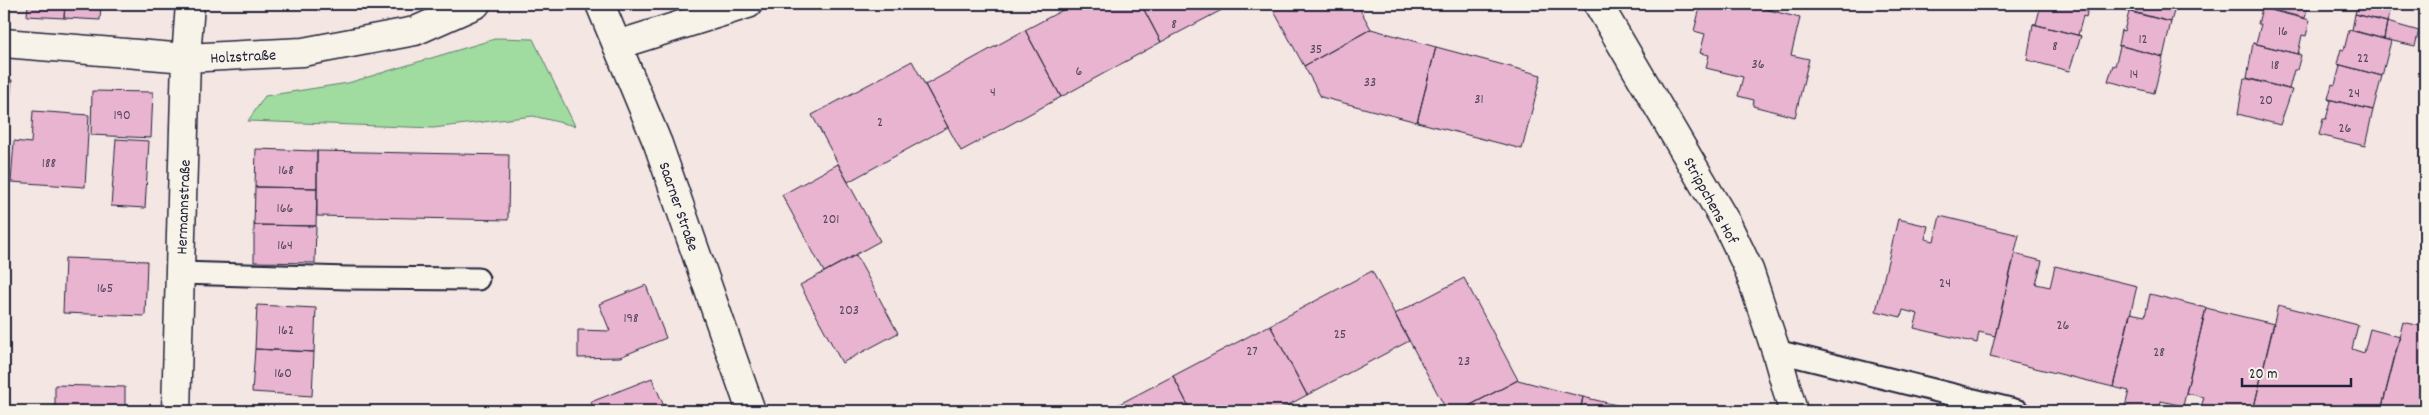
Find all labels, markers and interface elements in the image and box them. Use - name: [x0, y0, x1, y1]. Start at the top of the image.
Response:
- house number: 8: [1171, 15, 1177, 35]
- house number: 16: [2278, 22, 2288, 42]
- house number: 12: [2138, 30, 2148, 50]
- house number: 8: [2052, 37, 2058, 57]
- house number: 35: [1310, 40, 1322, 60]
- street label: Holzstraße: [210, 44, 277, 71]
- house number: 22: [2357, 49, 2369, 69]
- house number: 36: [1751, 55, 1765, 75]
- house number: 18: [2271, 56, 2280, 76]
- house number: 6: [1076, 62, 1083, 82]
- house number: 14: [2130, 65, 2138, 85]
- house number: 33: [1364, 73, 1376, 93]
- house number: 4: [990, 83, 996, 103]
- house number: 24: [2348, 84, 2360, 104]
- house number: 31: [1474, 90, 1484, 110]
- house number: 20: [2259, 91, 2273, 111]
- house number: 190: [113, 106, 131, 126]
- house number: 2: [877, 113, 883, 133]
- house number: 26: [2339, 119, 2352, 139]
- house number: 188: [42, 154, 57, 174]
- street label: Strippchens Hof: [1676, 154, 1743, 249]
- street label: Hermannstraße: [171, 159, 198, 255]
- street label: Saarner Straße: [652, 159, 704, 255]
- house number: 168: [278, 161, 294, 181]
- house number: 166: [277, 199, 294, 219]
- house number: 201: [823, 210, 839, 230]
- house number: 164: [277, 236, 293, 256]
- house number: 24: [1939, 274, 1951, 294]
- house number: 165: [97, 279, 113, 299]
- house number: 203: [839, 301, 859, 321]
- house number: 198: [623, 309, 639, 329]
- house number: 26: [2057, 316, 2070, 336]
- house number: 162: [278, 321, 294, 341]
- house number: 25: [1334, 325, 1346, 345]
- house number: 27: [1246, 342, 1258, 362]
- house number: 28: [2153, 343, 2165, 363]
- house number: 23: [1458, 352, 1470, 372]
- scale bar: [2242, 355, 2350, 387]
- house number: 160: [274, 364, 292, 384]
- text: 20 m: [2249, 364, 2277, 386]

